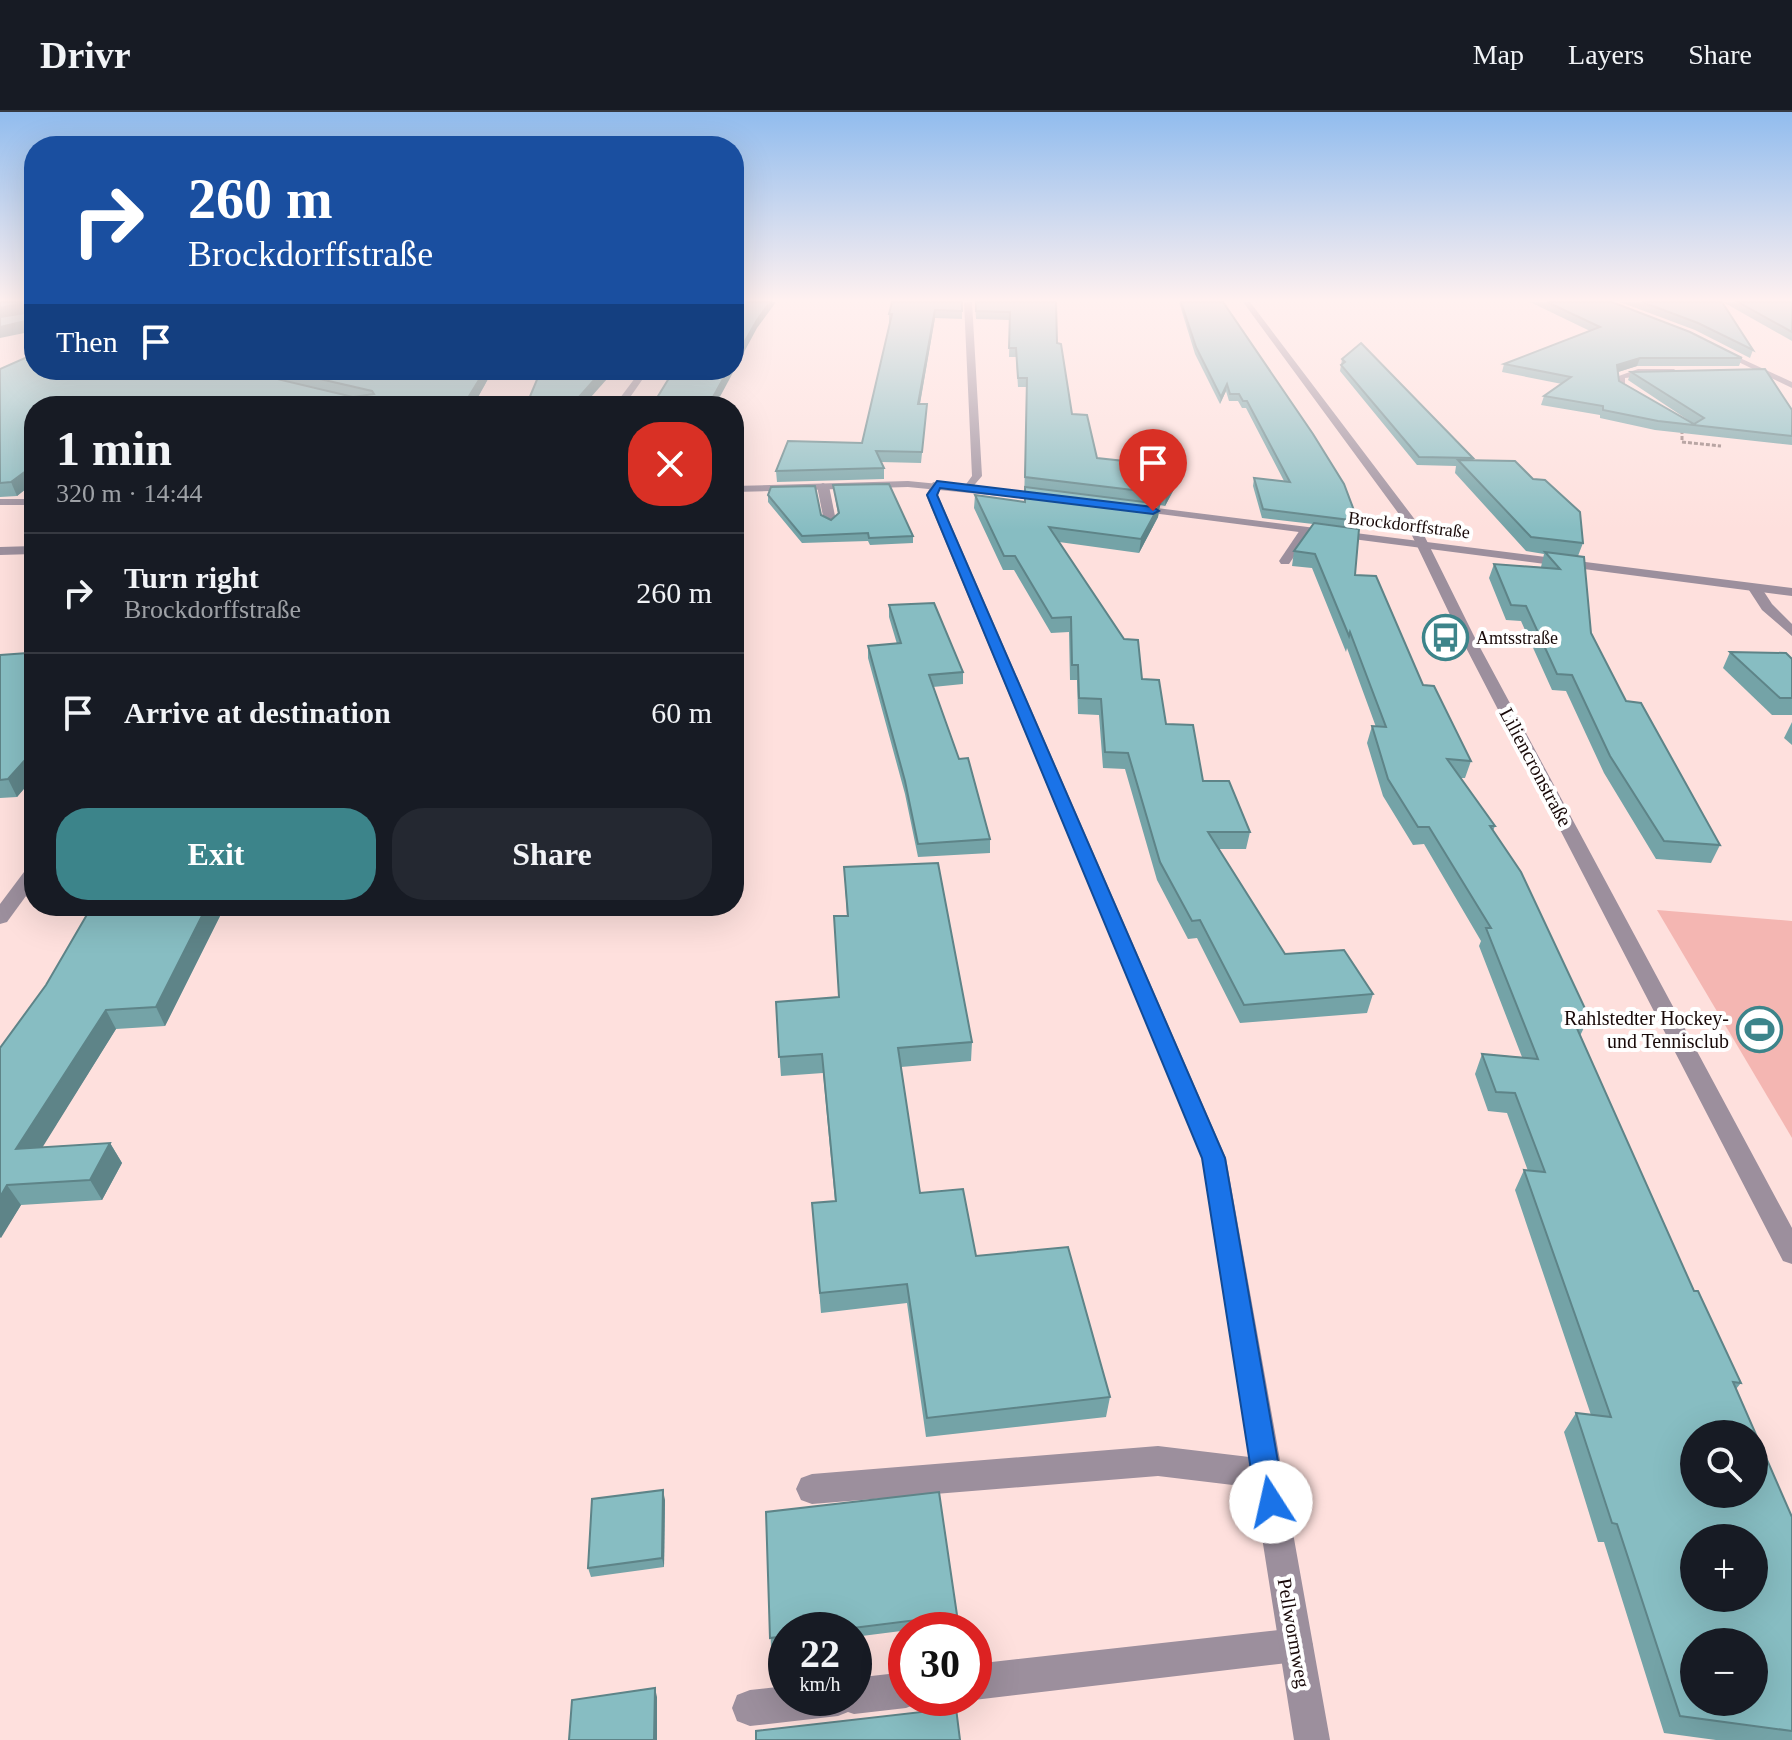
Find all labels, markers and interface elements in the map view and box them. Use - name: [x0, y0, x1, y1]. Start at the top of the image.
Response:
- text: Drivr: [40, 34, 131, 76]
- text: Map: [1473, 39, 1524, 70]
- text: Layers: [1568, 39, 1644, 70]
- text: Share: [1688, 39, 1752, 70]
- icon: right: [56, 168, 160, 272]
- text: 260 m: [188, 168, 333, 230]
- text: Brockdorffstraße: [188, 234, 433, 274]
- icon: arrive: [134, 320, 178, 364]
- text: Then: [56, 325, 118, 358]
- text: 1 min: [56, 422, 172, 475]
- button: close: [628, 422, 712, 506]
- pin: [1119, 429, 1187, 511]
- icon: arrive: [1131, 441, 1175, 485]
- text: 320 m · 14:44: [56, 479, 203, 508]
- street label: Brockdorffstraße: [1347, 508, 1471, 542]
- text: Turn right: [124, 561, 259, 594]
- icon: right: [56, 571, 100, 615]
- text: 260 m: [636, 576, 712, 609]
- text: Brockdorffstraße: [124, 595, 301, 624]
- bus stop icon: Amtsstraße: [1421, 614, 1469, 662]
- place label: Amtsstraße: [1476, 628, 1558, 648]
- icon: arrive: [56, 691, 100, 735]
- text: Arrive at destination: [124, 696, 391, 729]
- text: 60 m: [651, 696, 712, 729]
- street label: Liliencronstraße: [1496, 704, 1577, 830]
- button: Exit: [56, 808, 376, 900]
- button: Share: [392, 808, 712, 900]
- sports icon: Rahlstedter Hockey- und Tennisclub: [1736, 1006, 1784, 1054]
- place label: Rahlstedter Hockey- und Tennisclub: [1564, 1007, 1729, 1052]
- map controls: [1680, 1420, 1768, 1716]
- button: search: [1680, 1420, 1768, 1508]
- position arrow: [1229, 1460, 1313, 1544]
- button: +: [1680, 1524, 1768, 1612]
- street label: Pellwormweg: [1273, 1576, 1314, 1690]
- speed limit sign: 30: [888, 1612, 992, 1716]
- button: −: [1680, 1628, 1768, 1716]
- text: 22: [800, 1631, 840, 1676]
- text: km/h: [799, 1673, 841, 1695]

